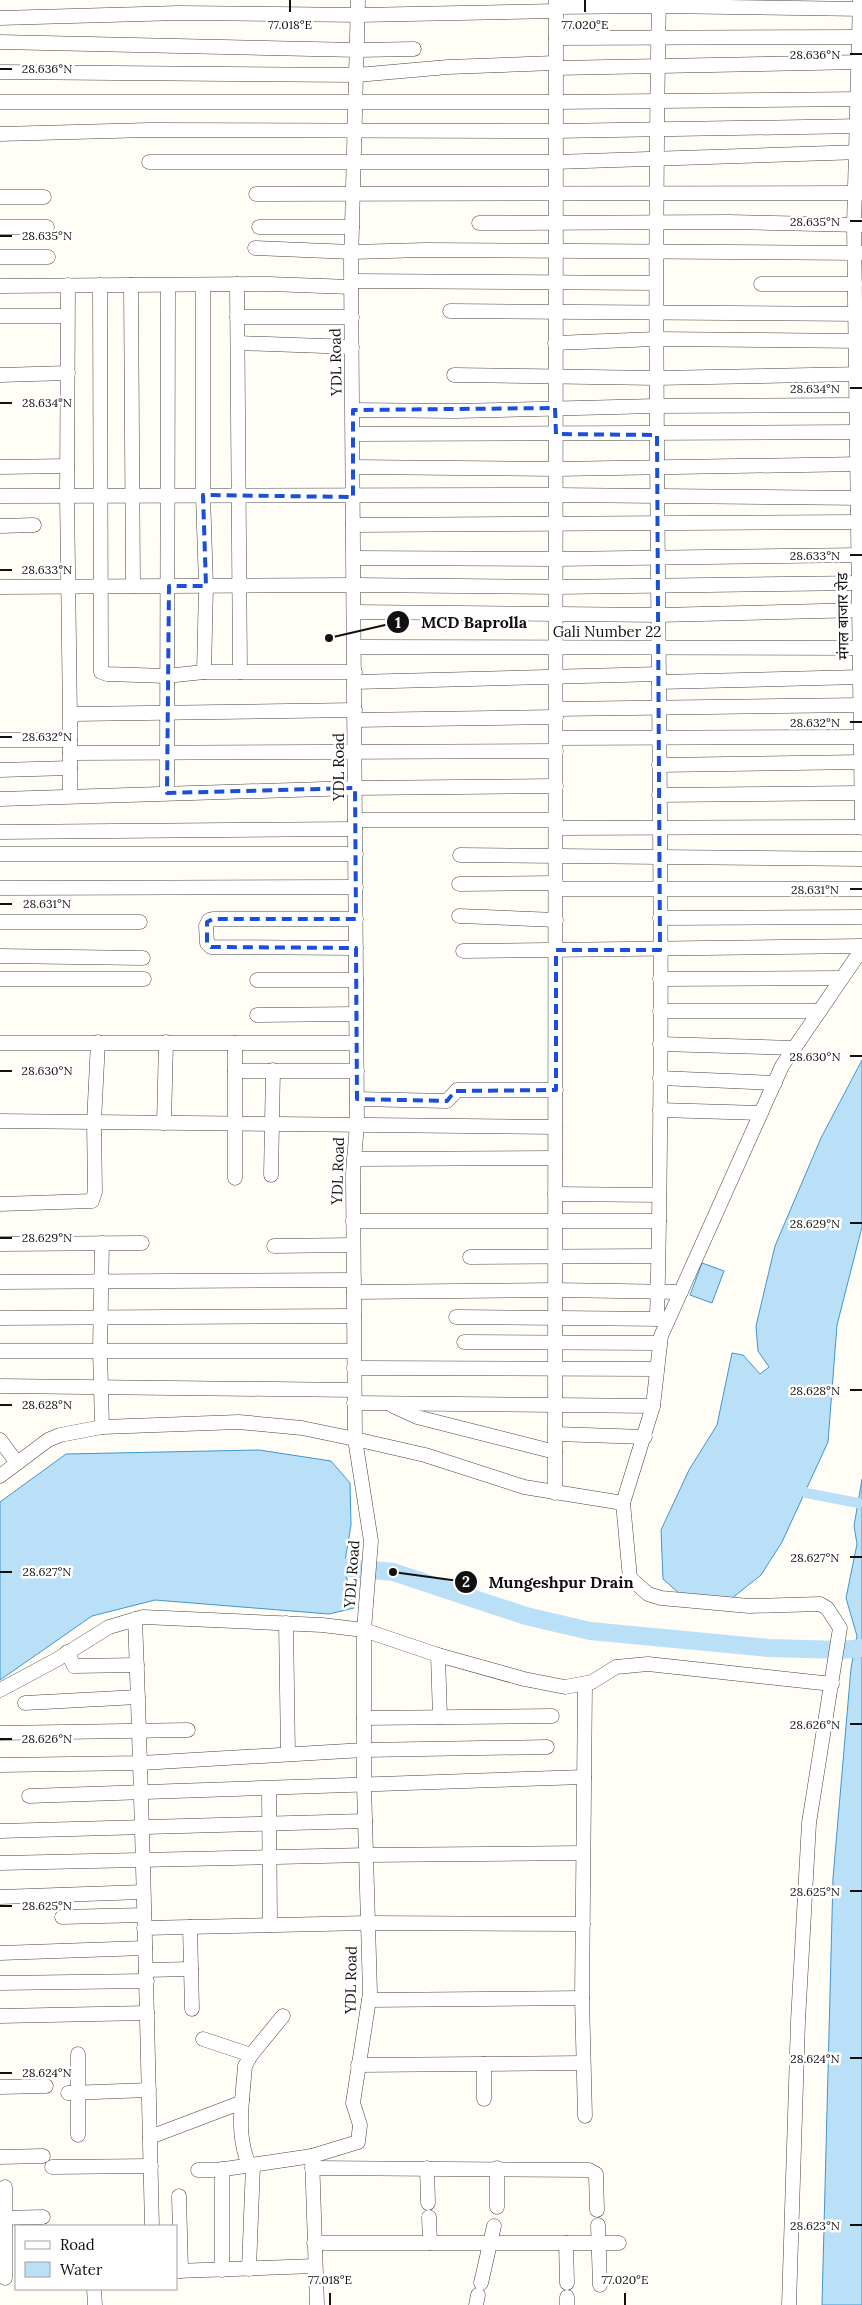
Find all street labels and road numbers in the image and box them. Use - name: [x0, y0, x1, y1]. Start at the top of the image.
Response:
- street label: YDL Road: [325, 328, 346, 397]
- street label: मंगल बाजार रोड: [832, 571, 853, 660]
- street label: Gali Number 22: [553, 622, 661, 641]
- street label: YDL Road: [329, 733, 348, 802]
- street label: YDL Road: [327, 1137, 348, 1206]
- street label: YDL Road: [340, 1539, 363, 1610]
- street label: YDL Road: [340, 1946, 361, 2015]

